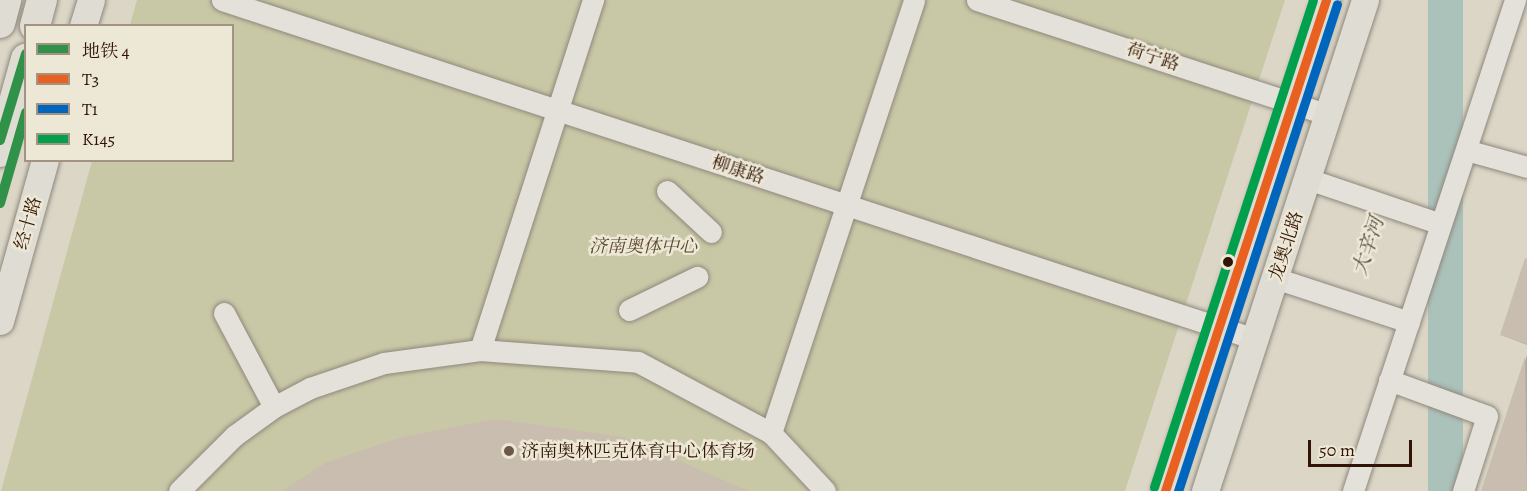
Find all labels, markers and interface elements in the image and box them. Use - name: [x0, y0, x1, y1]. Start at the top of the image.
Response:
- legend: [24, 24, 234, 162]
- street label: 荷宁路: [1124, 38, 1182, 76]
- text: 地铁 4: [82, 39, 130, 63]
- text: T3: [82, 67, 99, 91]
- text: T1: [82, 97, 98, 121]
- text: K145: [82, 127, 115, 151]
- street label: 柳康路: [709, 151, 767, 189]
- street label: 经十路: [10, 194, 46, 252]
- street label: 龙奥北路: [1265, 208, 1307, 284]
- water label: 大辛河: [1347, 214, 1389, 278]
- park label: 济南奥体中心: [589, 235, 697, 257]
- unlabelled marker: [1222, 256, 1234, 268]
- scale bar: [1311, 428, 1414, 466]
- text: 50 m: [1319, 438, 1355, 462]
- place label: 济南奥林匹克体育中心体育场: [521, 440, 755, 462]
- marker: 济南奥林匹克体育中心体育场: [502, 444, 516, 458]

